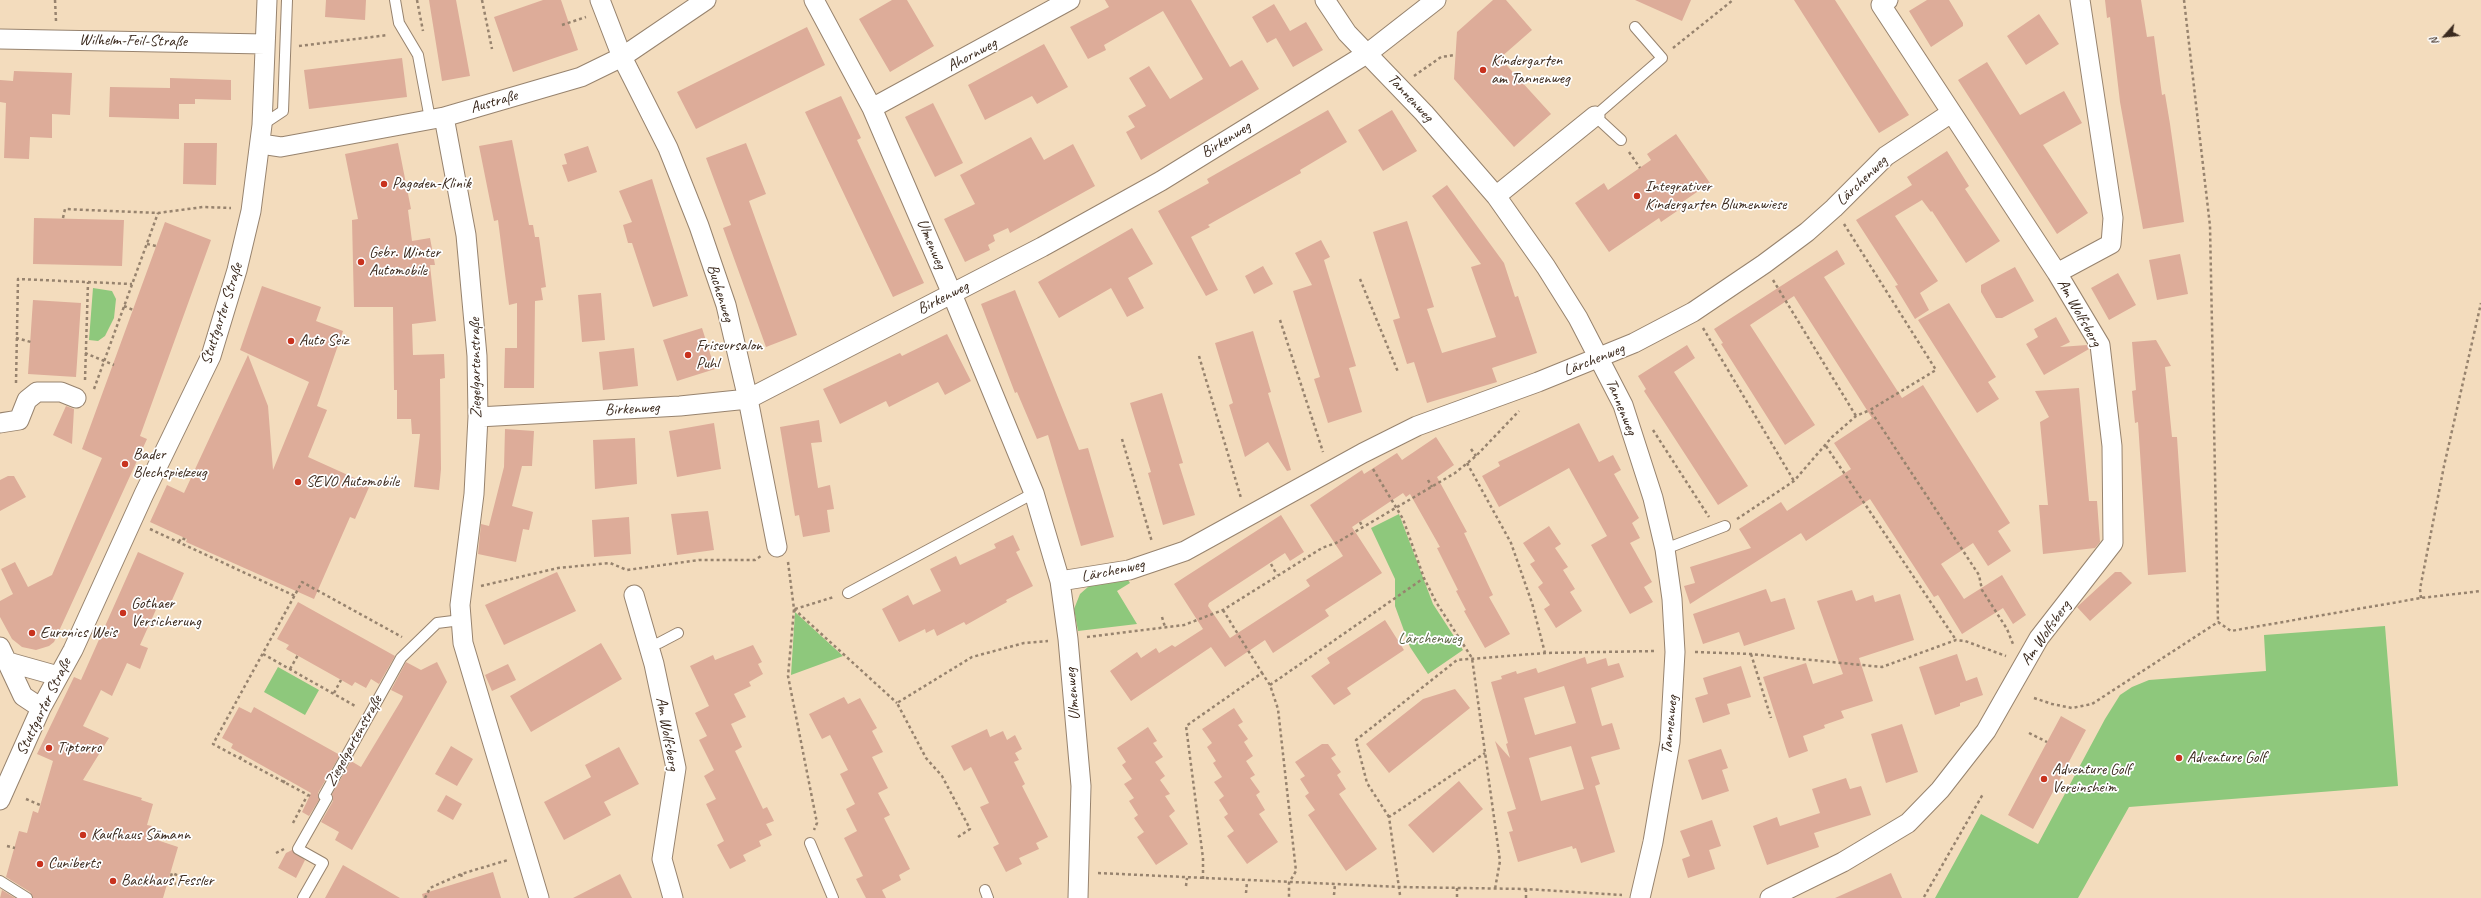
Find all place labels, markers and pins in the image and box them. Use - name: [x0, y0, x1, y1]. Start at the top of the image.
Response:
- place label: Kindergarten am Tannenweg: [1491, 51, 1570, 89]
- marker: Kindergarten am Tannenweg: [1478, 65, 1488, 75]
- place label: Pagoden-Klinik: [392, 174, 471, 194]
- place label: Integrativer Kindergarten Blumenwiese: [1645, 177, 1787, 215]
- marker: Pagoden-Klinik: [379, 179, 389, 189]
- marker: Integrativer Kindergarten Blumenwiese: [1632, 191, 1642, 201]
- place label: Gebr. Winter Automobile: [369, 243, 440, 281]
- marker: Gebr. Winter Automobile: [356, 257, 366, 267]
- place label: Auto Seiz: [299, 331, 348, 351]
- marker: Auto Seiz: [286, 336, 296, 346]
- place label: Friseursalon Puhl: [696, 336, 762, 374]
- marker: Friseursalon Puhl: [683, 350, 693, 360]
- place label: Bader Blechspielzeug: [133, 445, 207, 483]
- marker: Bader Blechspielzeug: [120, 459, 130, 469]
- place label: SEVO Automobile: [306, 472, 399, 492]
- marker: SEVO Automobile: [293, 477, 303, 487]
- place label: Gothaer Versicherung: [131, 594, 201, 632]
- marker: Gothaer Versicherung: [118, 608, 128, 618]
- place label: Euronics Weis: [40, 623, 117, 643]
- marker: Euronics Weis: [27, 628, 37, 638]
- place label: Tiptorro: [57, 738, 101, 758]
- marker: Tiptorro: [44, 743, 54, 753]
- place label: Adventure Golf: [2187, 748, 2266, 768]
- marker: Adventure Golf: [2174, 753, 2184, 763]
- place label: Adventure Golf Vereinsheim: [2052, 760, 2131, 798]
- marker: Adventure Golf Vereinsheim: [2039, 774, 2049, 784]
- place label: Kaufhaus Sämann: [91, 825, 190, 845]
- marker: Kaufhaus Sämann: [78, 830, 88, 840]
- place label: Cuniberts: [48, 854, 100, 874]
- marker: Cuniberts: [35, 859, 45, 869]
- place label: Backhaus Fessler: [121, 871, 214, 891]
- marker: Backhaus Fessler: [108, 876, 118, 886]

